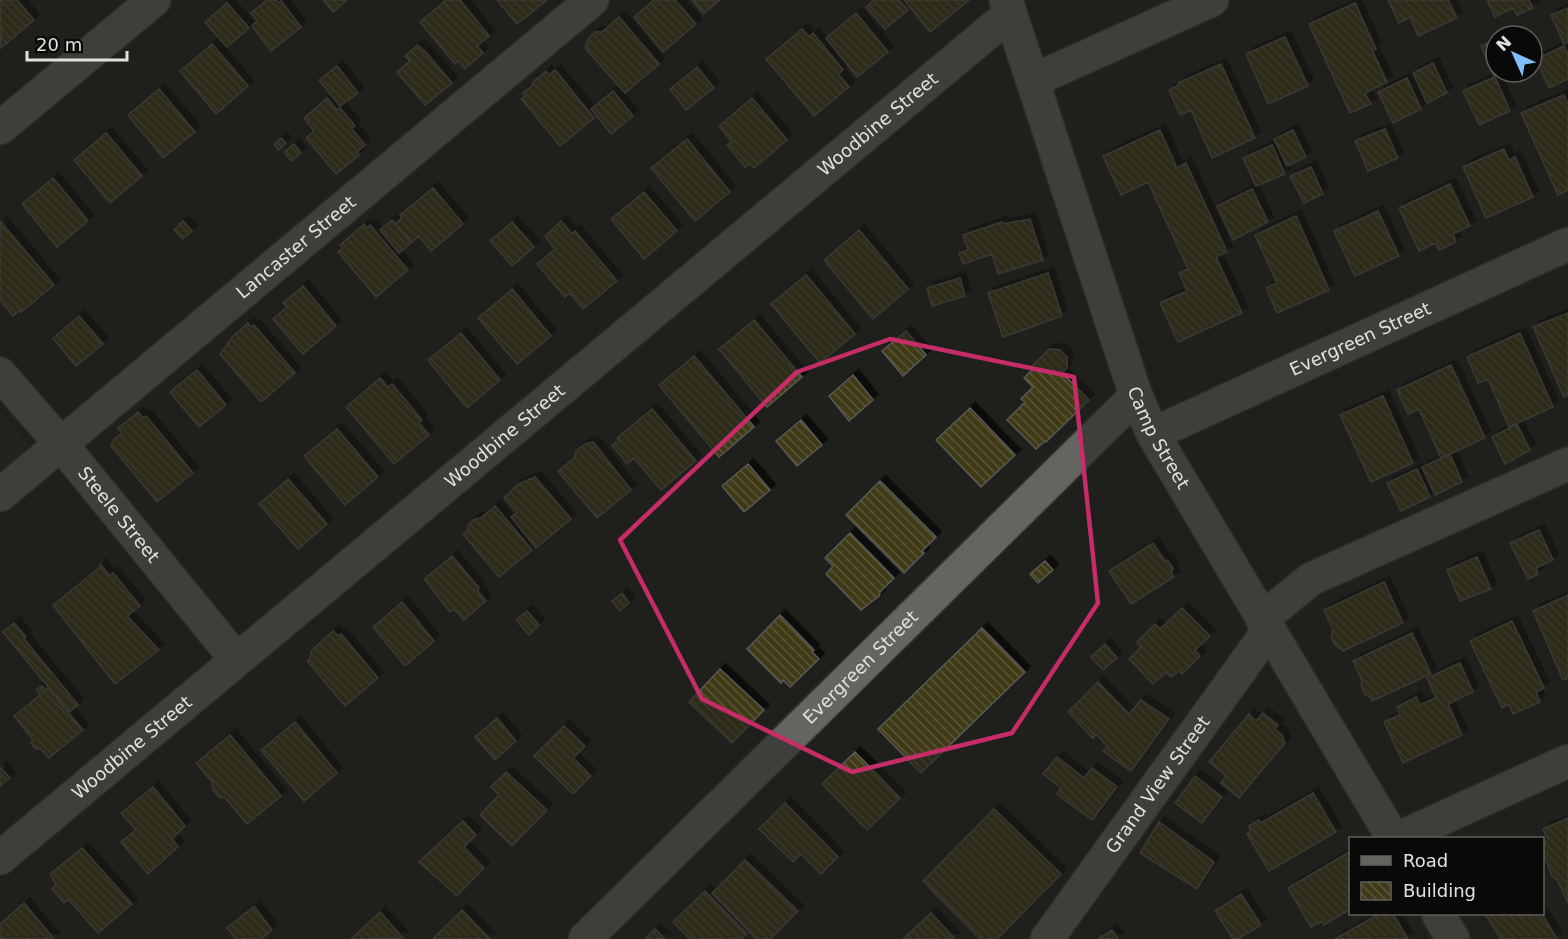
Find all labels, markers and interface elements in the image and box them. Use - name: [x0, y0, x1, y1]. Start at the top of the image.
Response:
- scale bar: [27, 24, 128, 62]
- north arrow: [1484, 24, 1544, 84]
- text: N: [1492, 32, 1515, 55]
- text: 20 m: [36, 34, 82, 55]
- street label: Woodbine Street: [813, 68, 942, 180]
- street label: Lancaster Street: [232, 191, 360, 303]
- street label: Evergreen Street: [1286, 297, 1434, 380]
- street label: Woodbine Street: [440, 380, 569, 492]
- street label: Camp Street: [1124, 384, 1194, 493]
- street label: Steele Street: [74, 462, 164, 566]
- street label: Evergreen Street: [799, 606, 922, 728]
- street label: Woodbine Street: [68, 691, 196, 803]
- street label: Grand View Street: [1101, 712, 1214, 857]
- legend: [1349, 837, 1544, 915]
- text: Road: [1403, 850, 1448, 871]
- text: Building: [1403, 880, 1476, 901]

